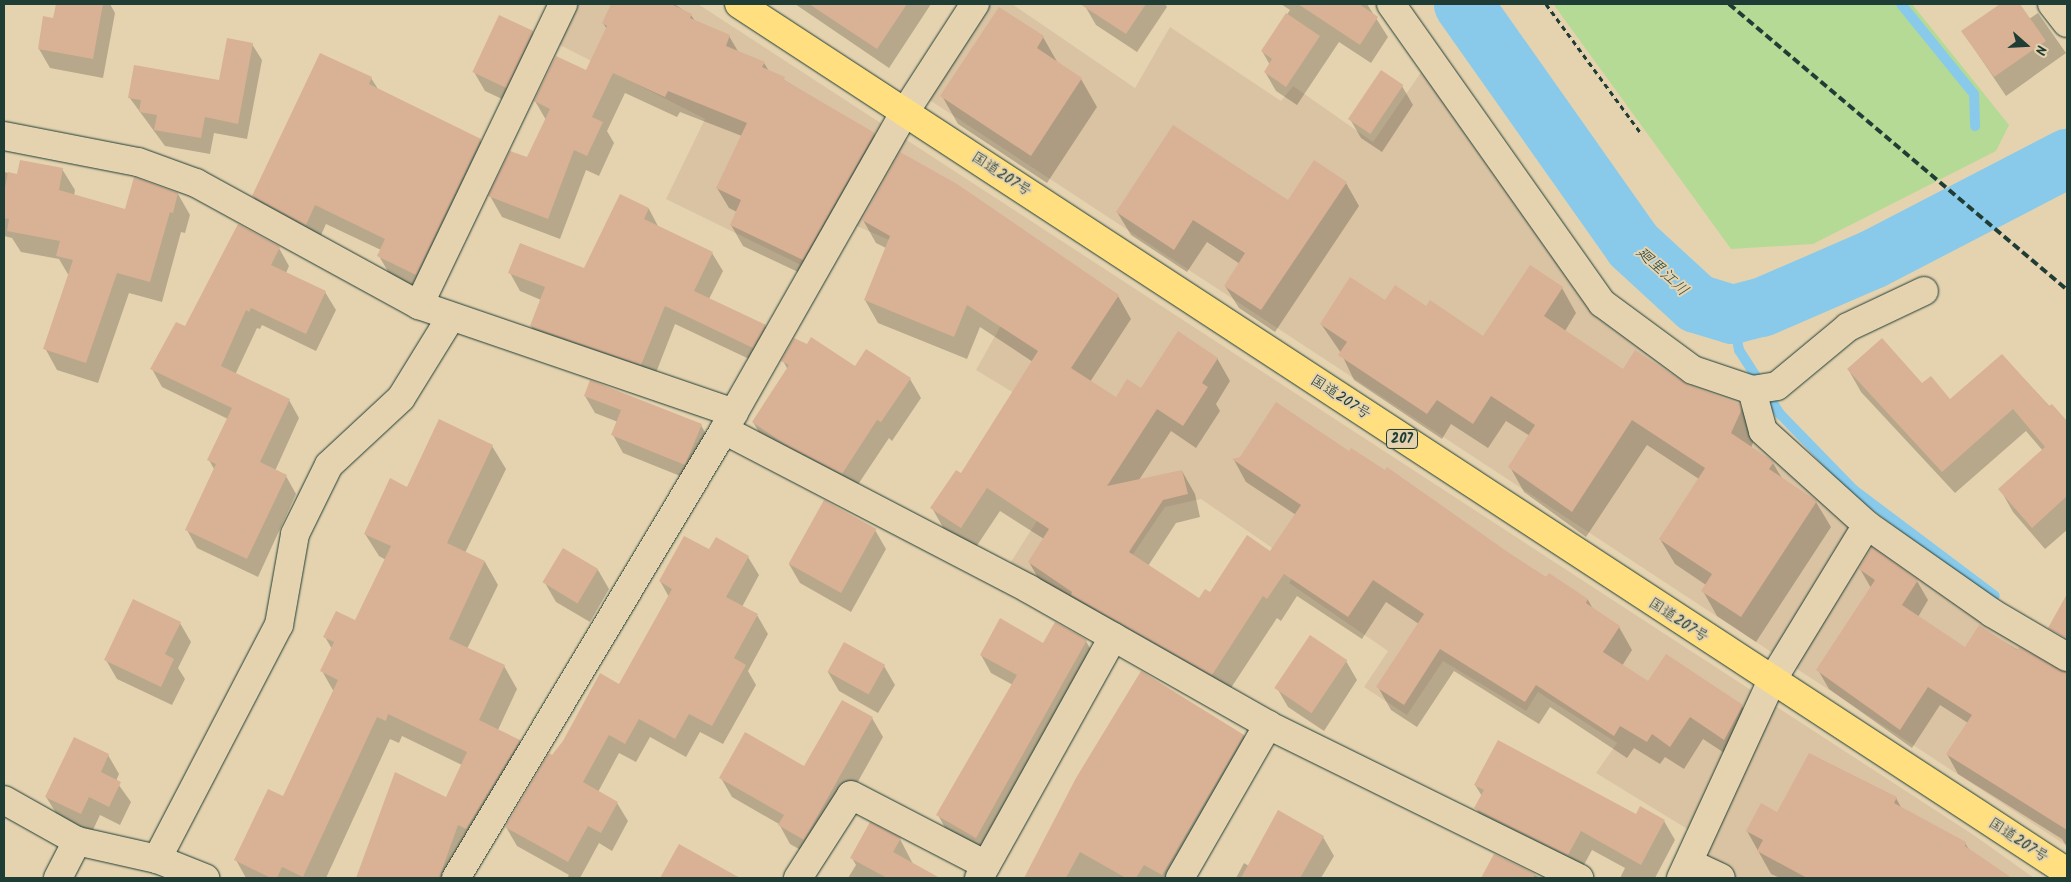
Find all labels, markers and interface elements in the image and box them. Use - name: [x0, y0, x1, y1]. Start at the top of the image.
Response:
- north arrow: [2001, 20, 2051, 70]
- text: N: [2028, 42, 2052, 58]
- street label: 国道207号: [968, 149, 1034, 201]
- water label: 廻里江川: [1632, 243, 1692, 301]
- street label: 国道207号: [1307, 372, 1373, 424]
- road number: 207: [1386, 428, 1418, 450]
- street label: 国道207号: [1645, 595, 1711, 647]
- street label: 国道207号: [1985, 815, 2051, 867]

